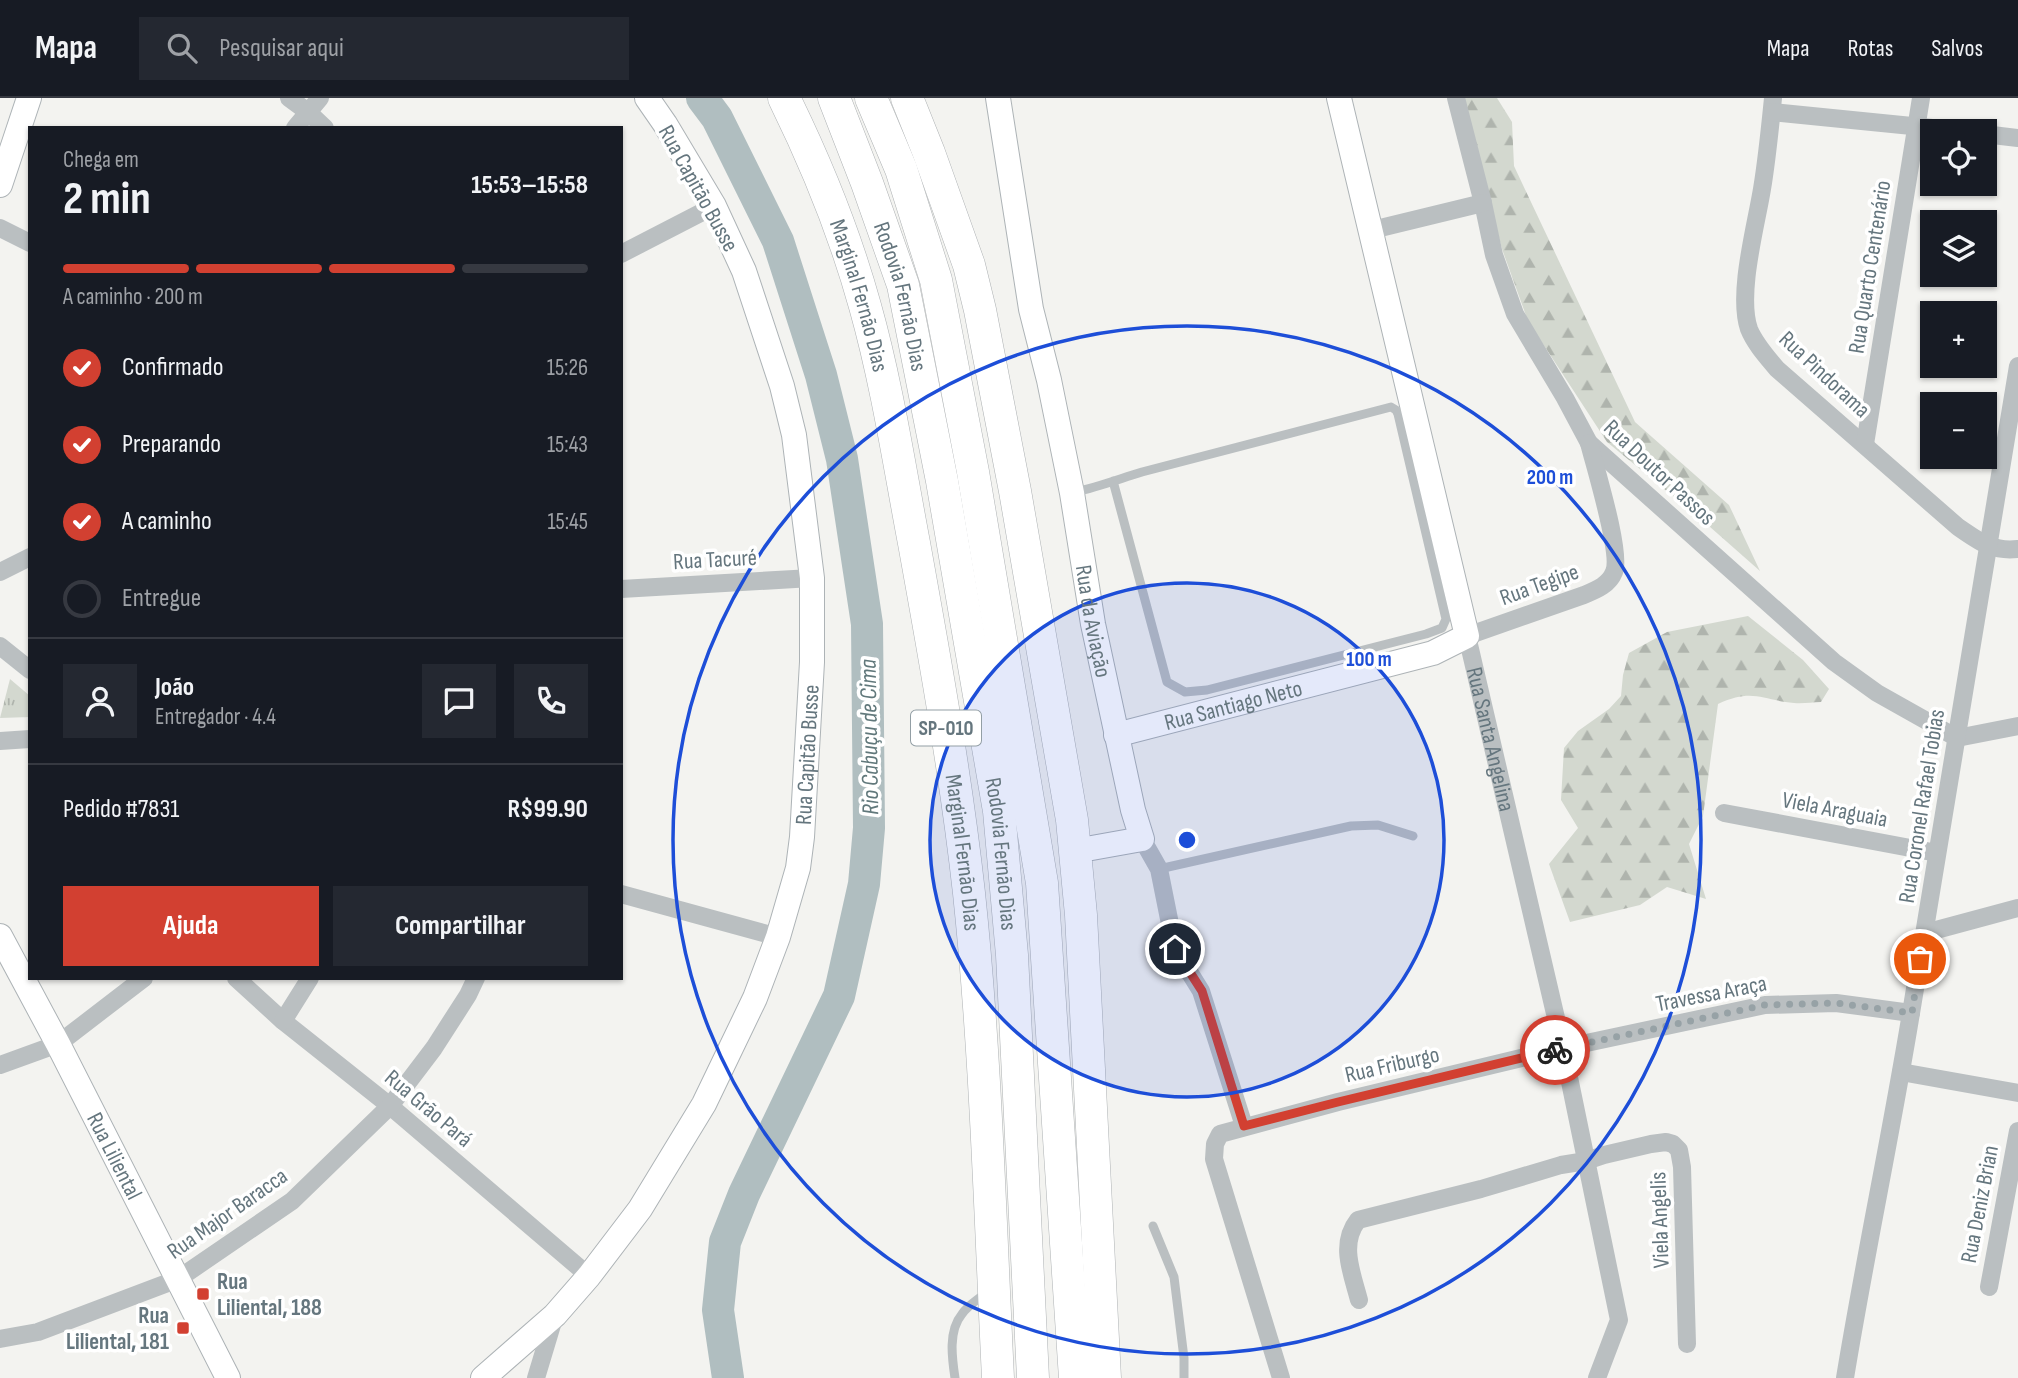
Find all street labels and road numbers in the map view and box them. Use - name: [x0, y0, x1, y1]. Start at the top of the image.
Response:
- street label: Rua Capitão Busse: [652, 120, 744, 257]
- street label: Rua Quarto Centenário: [1842, 179, 1897, 356]
- street label: Marginal Fernão Dias: [823, 216, 894, 375]
- street label: Rodovia Fernão Dias: [867, 218, 933, 374]
- street label: Rua Pindorama: [1773, 325, 1876, 424]
- street label: Rua Doutor Passos: [1598, 414, 1721, 531]
- street label: Rua Tacuré: [673, 544, 758, 576]
- street label: Rua Tegipe: [1496, 558, 1583, 612]
- street label: Rua da Aviação: [1069, 563, 1117, 680]
- street label: Rua Santa Angelina: [1460, 664, 1520, 814]
- street label: Rua Santiago Neto: [1161, 674, 1305, 737]
- street label: Rua Capitão Busse: [790, 684, 826, 826]
- street label: Rua Coronel Rafael Tobias: [1893, 707, 1951, 905]
- road number: SP-010: [911, 710, 981, 746]
- street label: Marginal Fernão Dias: [939, 772, 986, 932]
- street label: Rodovia Fernão Dias: [978, 775, 1023, 932]
- street label: Viela Araguaia: [1780, 786, 1890, 834]
- street label: Travessa Araça: [1653, 970, 1769, 1018]
- street label: Rua Friburgo: [1342, 1041, 1442, 1089]
- street label: Rua Grão Pará: [379, 1064, 478, 1154]
- street label: Rua Liliental: [80, 1108, 148, 1204]
- street label: Rua Deniz Brian: [1955, 1143, 2005, 1265]
- street label: Rua Major Baracca: [162, 1162, 293, 1266]
- street label: Viela Angelis: [1644, 1171, 1676, 1269]

